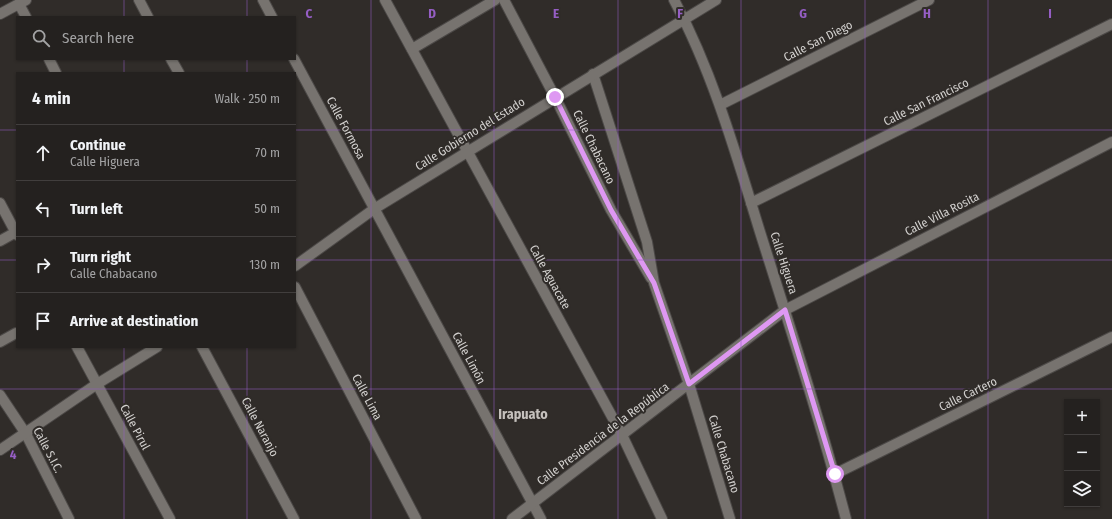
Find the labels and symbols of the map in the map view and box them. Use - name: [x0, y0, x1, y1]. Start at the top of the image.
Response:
- text: C: [306, 6, 313, 21]
- text: D: [428, 6, 436, 21]
- text: E: [553, 6, 559, 21]
- text: F: [677, 6, 683, 21]
- text: G: [799, 6, 807, 21]
- text: H: [923, 6, 931, 21]
- text: I: [1048, 6, 1052, 21]
- street label: Calle San Diego: [781, 18, 855, 64]
- street label: Calle San Francisco: [881, 75, 971, 129]
- route end: [546, 88, 564, 106]
- street label: Calle Formosa: [324, 94, 368, 162]
- street label: Calle Gobierno del Estado: [413, 95, 527, 173]
- street label: Calle Chabacano: [570, 108, 618, 186]
- street label: Calle Villa Rosita: [903, 189, 982, 239]
- street label: Calle Higuera: [767, 230, 801, 296]
- street label: Calle Aguacate: [527, 242, 573, 312]
- street label: Calle Limón: [449, 330, 489, 386]
- street label: Calle Lima: [349, 372, 385, 423]
- street label: Calle Cartero: [937, 374, 999, 414]
- street label: Calle Presidencia de la República: [534, 380, 672, 488]
- street label: Calle Naranjo: [238, 395, 282, 459]
- street label: Calle Pirul: [117, 402, 153, 452]
- district label: Irapuato: [498, 406, 548, 423]
- street label: Calle Chabacano: [706, 413, 742, 495]
- street label: Calle S.I.C.: [30, 425, 66, 475]
- text: 4: [10, 447, 17, 462]
- route start: [826, 465, 844, 483]

